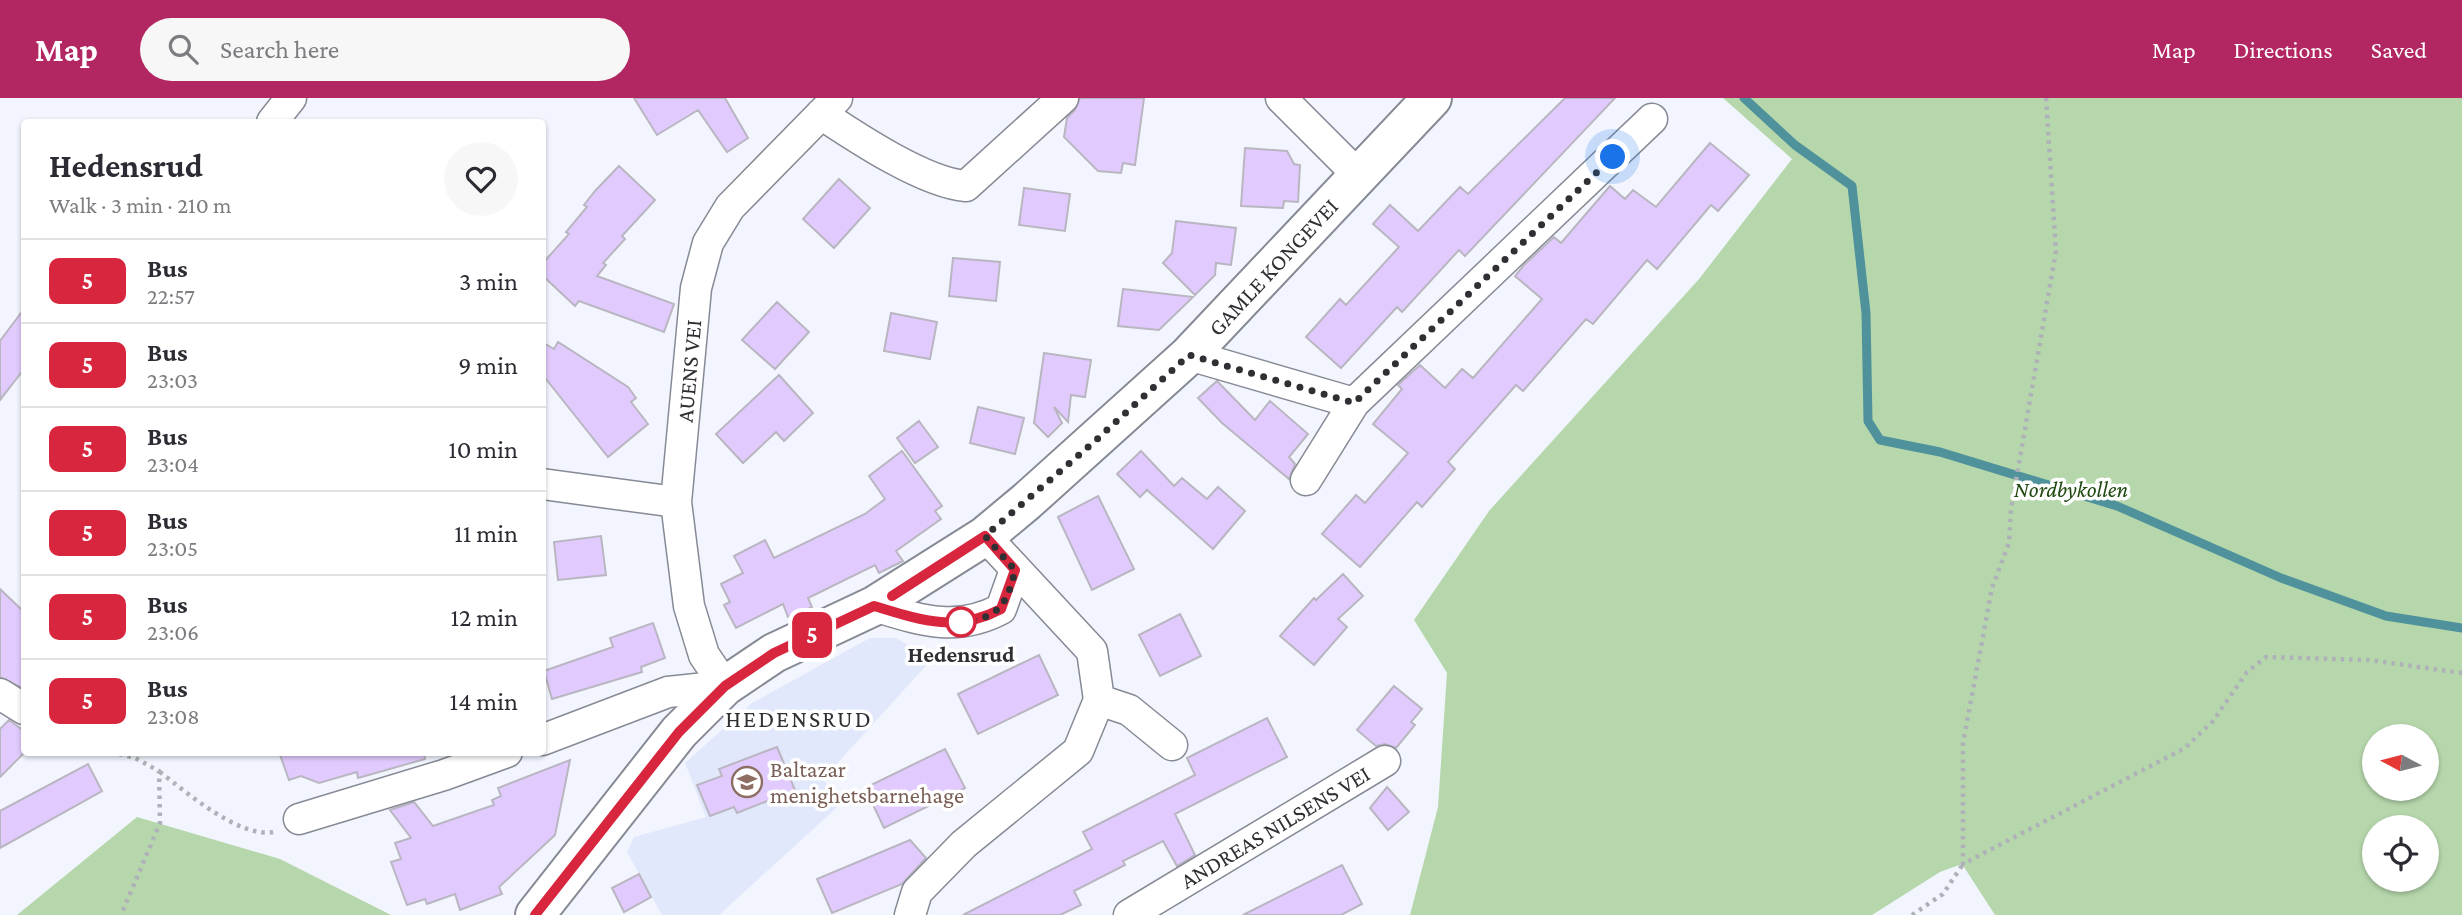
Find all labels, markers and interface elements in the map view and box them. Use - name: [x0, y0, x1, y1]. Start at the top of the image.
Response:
- search box: [140, 18, 630, 81]
- icon: search: [164, 30, 202, 68]
- text: Map: [35, 31, 98, 68]
- text: Search here: [220, 35, 339, 64]
- text: Map: [2152, 36, 2196, 63]
- text: Directions: [2234, 36, 2333, 63]
- text: Saved: [2371, 36, 2427, 63]
- your location: [1595, 139, 1630, 174]
- button: heart: [444, 142, 518, 216]
- text: Hedensrud: [49, 147, 203, 184]
- text: Walk · 3 min · 210 m: [49, 192, 232, 218]
- street label: GAMLE KONGEVEI: [1203, 193, 1343, 341]
- text: Bus: [147, 254, 188, 283]
- text: 5: [82, 267, 93, 294]
- text: 3 min: [459, 267, 518, 296]
- text: 22:57: [147, 283, 195, 309]
- street label: AUENS VEI: [672, 319, 706, 423]
- text: Bus: [147, 338, 188, 367]
- text: 5: [82, 351, 93, 378]
- text: 9 min: [458, 351, 518, 380]
- text: 23:03: [147, 367, 198, 393]
- text: Bus: [147, 422, 188, 451]
- text: 5: [82, 435, 93, 462]
- text: 10 min: [448, 435, 518, 464]
- text: 23:04: [147, 451, 199, 477]
- park label: Nordbykollen: [2014, 476, 2128, 502]
- text: Bus: [147, 506, 188, 535]
- text: 5: [82, 519, 93, 546]
- text: 11 min: [454, 519, 518, 548]
- text: 23:05: [147, 535, 198, 561]
- text: Bus: [147, 590, 188, 619]
- text: 5: [82, 603, 93, 630]
- text: 12 min: [450, 603, 518, 632]
- marker: Hedensrud: [946, 607, 976, 637]
- line badge: 5: [789, 612, 835, 658]
- text: 23:06: [147, 619, 199, 645]
- text: 5: [806, 621, 818, 648]
- place label: Hedensrud: [907, 641, 1015, 667]
- text: Bus: [147, 674, 188, 703]
- text: 5: [82, 687, 93, 714]
- text: 14 min: [450, 687, 518, 716]
- text: 23:08: [147, 703, 200, 729]
- district label: HEDENSRUD: [725, 705, 873, 732]
- north arrow: [2362, 724, 2440, 802]
- map controls: [2362, 724, 2439, 892]
- place label: Baltazar menighetsbarnehage: [770, 756, 964, 808]
- street label: ANDREAS NILSENS VEI: [1176, 760, 1374, 894]
- school or university icon: Baltazar menighetsbarnehage: [730, 765, 764, 799]
- button: locate: [2362, 815, 2439, 892]

